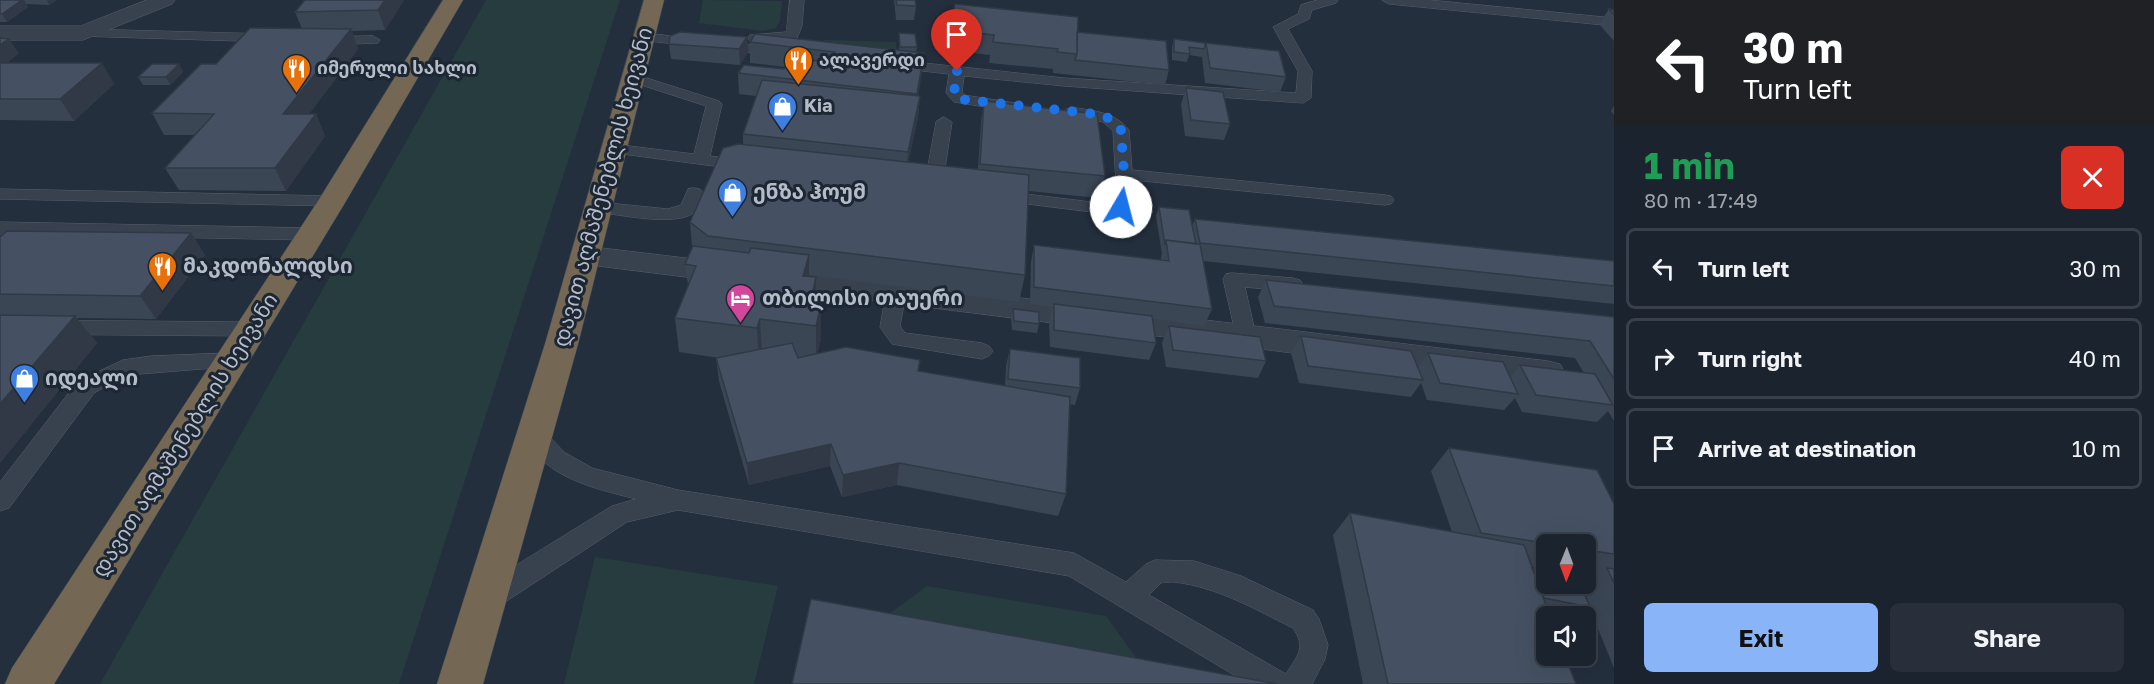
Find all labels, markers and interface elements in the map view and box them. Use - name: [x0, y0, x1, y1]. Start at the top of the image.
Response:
- pin: [931, 9, 982, 71]
- icon: arrive: [940, 18, 973, 51]
- text: 30 m: [1743, 22, 1843, 72]
- street label: დავით აღმაშენებლის ხეივანი: [547, 24, 658, 350]
- icon: left: [1644, 24, 1722, 102]
- restaurant icon: ალავერდი: [782, 44, 814, 86]
- place label: ალავერდი: [819, 48, 925, 71]
- restaurant icon: იმერული სახლი: [280, 52, 312, 94]
- place label: იმერული სახლი: [317, 56, 477, 79]
- text: Turn left: [1743, 73, 1852, 105]
- shop icon: Kia: [767, 90, 799, 132]
- place label: Kia: [804, 94, 832, 116]
- text: 1 min: [1644, 144, 1735, 187]
- button: close: [2061, 146, 2124, 209]
- position arrow: [1089, 175, 1153, 239]
- shop icon: ენზა ჰოუმ: [716, 176, 748, 218]
- place label: ენზა ჰოუმ: [753, 178, 866, 204]
- text: 80 m · 17:49: [1644, 188, 1758, 212]
- restaurant icon: მაკდონალდსი: [146, 250, 178, 292]
- place label: მაკდონალდსი: [183, 252, 353, 279]
- icon: left: [1647, 252, 1680, 285]
- text: Turn left: [1698, 255, 1789, 282]
- text: 30 m: [2070, 255, 2121, 282]
- hotel icon: თბილისი თაუერი: [725, 282, 757, 324]
- place label: თბილისი თაუერი: [762, 284, 963, 311]
- street label: დავით აღმაშენებლის ხეივანი: [86, 288, 283, 582]
- icon: right: [1647, 342, 1680, 375]
- text: Turn right: [1698, 345, 1802, 372]
- text: 40 m: [2069, 345, 2121, 372]
- shop icon: იდეალი: [8, 362, 40, 404]
- place label: იდეალი: [45, 364, 138, 391]
- icon: arrive: [1647, 432, 1680, 465]
- text: Arrive at destination: [1698, 435, 1916, 462]
- text: 10 m: [2072, 435, 2121, 462]
- north arrow: [1536, 534, 1596, 594]
- map controls: [1536, 534, 1596, 666]
- button: Exit: [1644, 603, 1878, 672]
- button: Share: [1890, 603, 2124, 672]
- button: sound: [1536, 606, 1596, 666]

